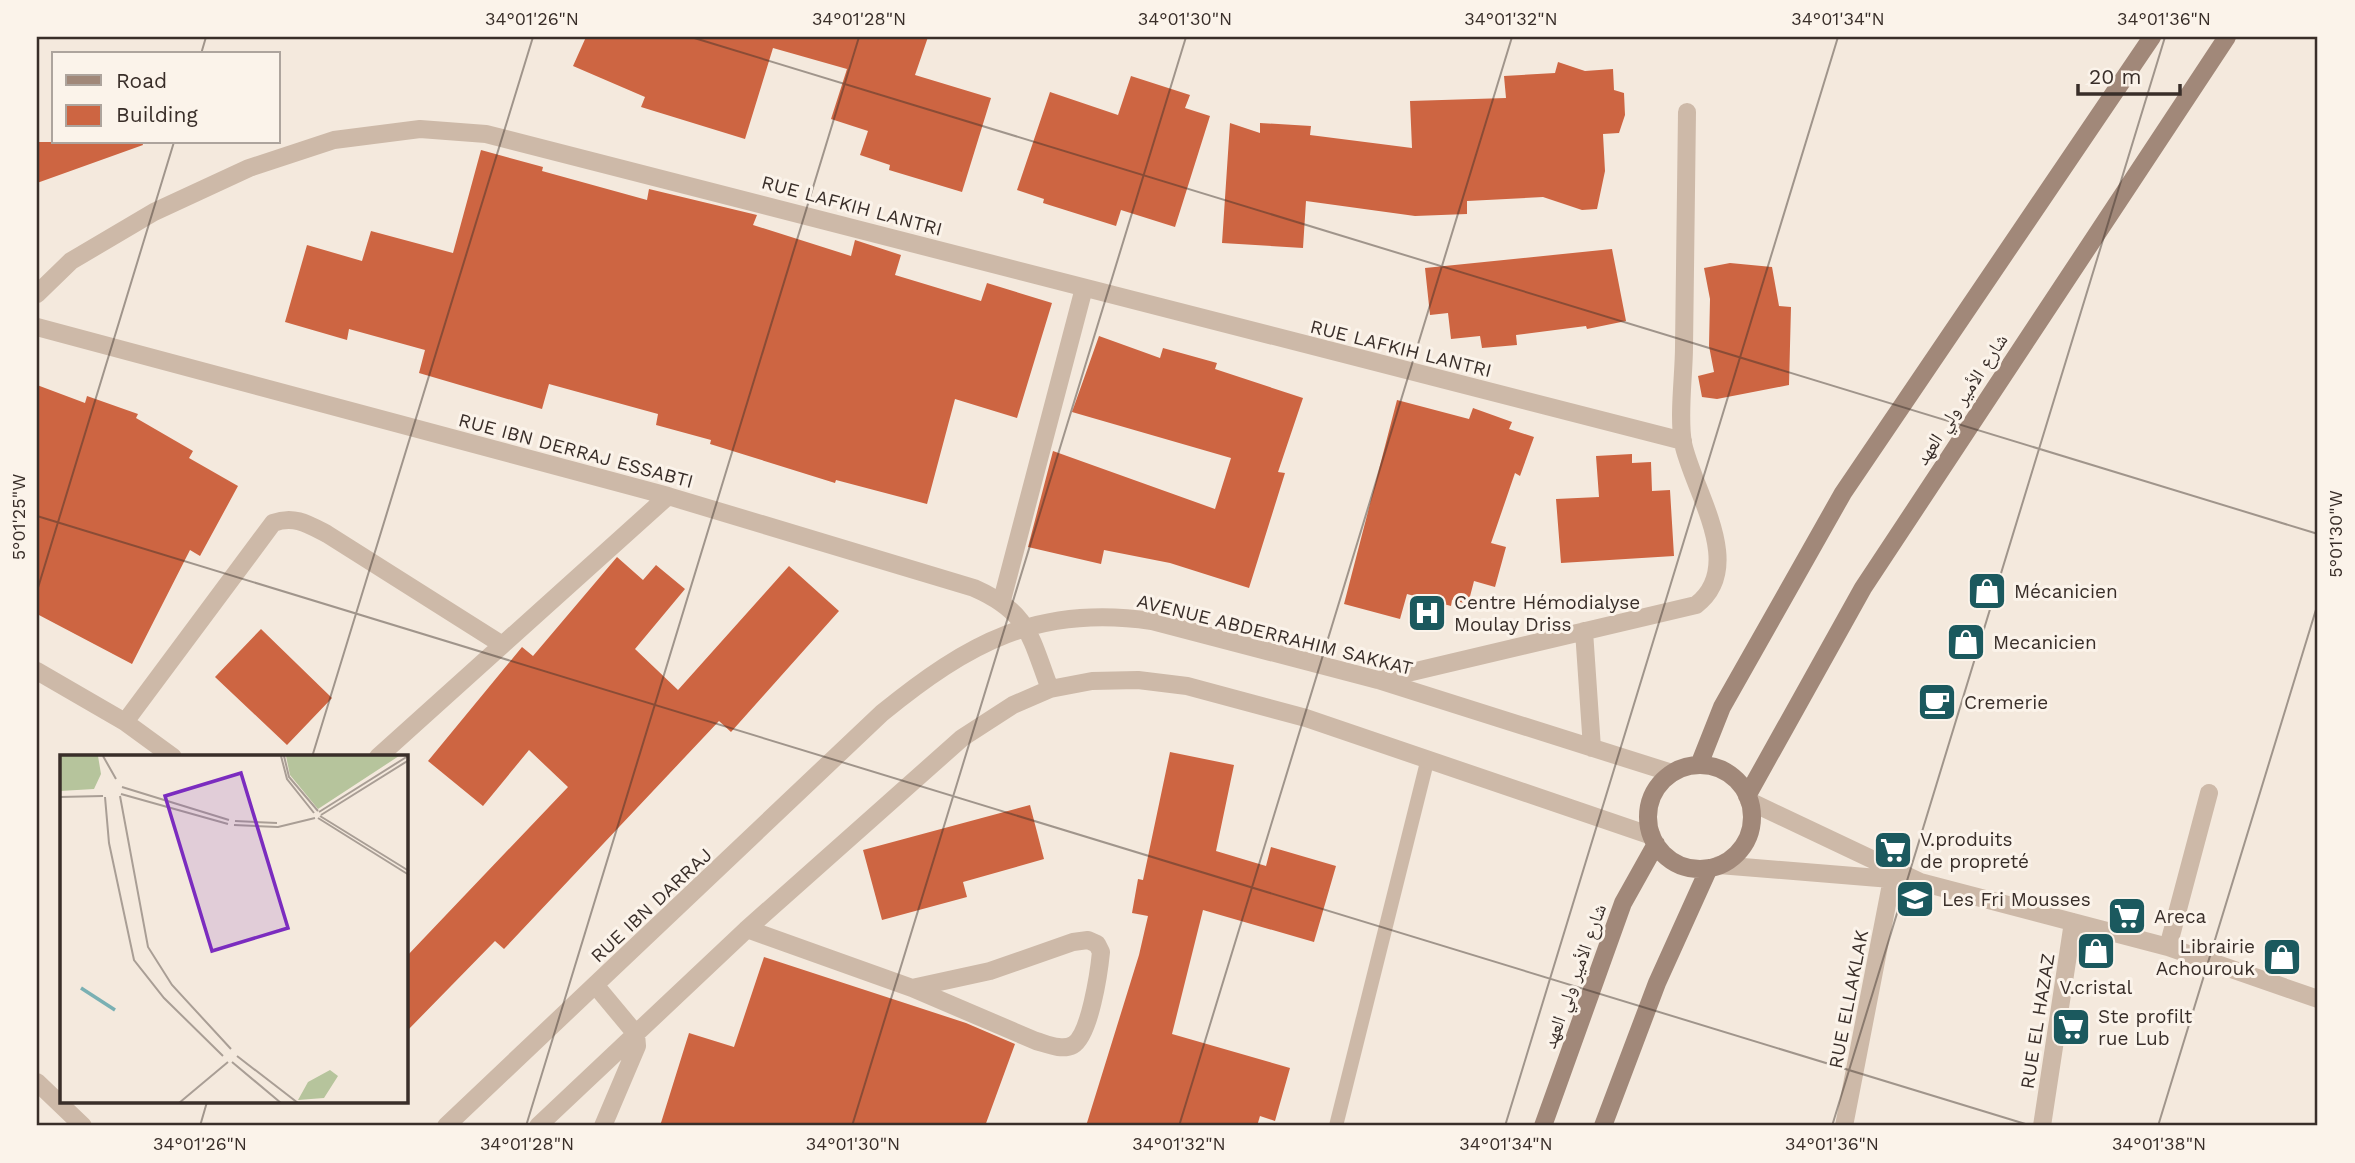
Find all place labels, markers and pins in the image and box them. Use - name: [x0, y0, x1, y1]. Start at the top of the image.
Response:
- shop icon: Mécanicien: [1966, 570, 2008, 612]
- place label: Mécanicien: [2014, 580, 2118, 603]
- place label: Centre Hémodialyse Moulay Driss: [1454, 591, 1640, 636]
- hospital icon: Centre Hémodialyse Moulay Driss: [1406, 592, 1448, 634]
- shop icon: Mecanicien: [1945, 621, 1987, 663]
- place label: Mecanicien: [1993, 631, 2097, 654]
- cafe icon: Cremerie: [1916, 681, 1958, 723]
- place label: Cremerie: [1964, 691, 2048, 714]
- place label: V.produits de propreté: [1920, 828, 2029, 873]
- supermarket icon: V.produits de propreté: [1872, 829, 1914, 871]
- school or university icon: Les Fri Mousses: [1894, 878, 1936, 920]
- place label: Les Fri Mousses: [1942, 888, 2091, 911]
- supermarket icon: Areca: [2106, 895, 2148, 937]
- place label: Areca: [2154, 905, 2207, 928]
- shop icon: V.cristal: [2075, 930, 2117, 972]
- place label: Librairie Achourouk: [2156, 935, 2255, 980]
- shop icon: Librairie Achourouk: [2261, 936, 2303, 978]
- place label: V.cristal: [2060, 976, 2133, 999]
- place label: Ste profilt rue Lub: [2098, 1005, 2192, 1050]
- supermarket icon: Ste profilt rue Lub: [2050, 1006, 2092, 1048]

